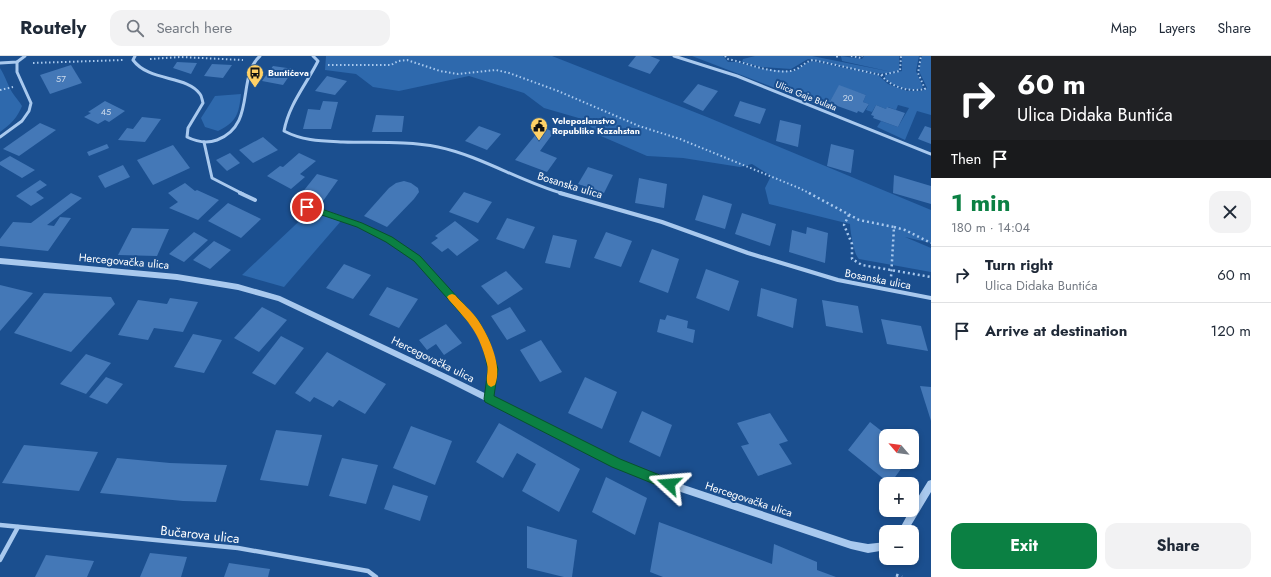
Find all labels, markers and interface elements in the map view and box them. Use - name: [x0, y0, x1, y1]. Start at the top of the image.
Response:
- search box: [110, 10, 390, 46]
- text: Routely: [20, 14, 86, 41]
- icon: search: [124, 17, 146, 39]
- text: Search here: [156, 17, 232, 39]
- text: Map: [1111, 18, 1137, 38]
- text: Layers: [1159, 18, 1195, 38]
- text: Share: [1217, 18, 1251, 38]
- bus stop icon: Buntićeva: [245, 63, 265, 88]
- text: 60 m: [1017, 64, 1086, 105]
- place label: Buntićeva: [268, 66, 309, 79]
- house number: 57: [56, 72, 66, 85]
- icon: right: [951, 72, 1003, 124]
- street label: Ulica Gaje Bulata: [774, 77, 839, 114]
- house number: 20: [843, 91, 854, 104]
- text: Ulica Didaka Buntića: [1017, 102, 1173, 128]
- house number: 45: [101, 105, 111, 118]
- place label: Veleposlanstvo Republike Kazahstan: [551, 114, 640, 137]
- public building icon: Veleposlanstvo Republike Kazahstan: [529, 116, 549, 141]
- text: Then: [951, 148, 981, 170]
- icon: arrive: [989, 148, 1011, 170]
- street label: Bosanska ulica: [536, 168, 604, 202]
- text: 1 min: [951, 185, 1011, 220]
- pin: [290, 190, 324, 224]
- button: close: [1209, 191, 1251, 233]
- icon: arrive: [296, 196, 318, 218]
- text: 180 m · 14:04: [951, 218, 1030, 237]
- street label: Hercegovačka ulica: [78, 249, 170, 273]
- text: Turn right: [985, 254, 1053, 276]
- icon: right: [951, 264, 973, 286]
- text: 60 m: [1217, 264, 1251, 286]
- street label: Bosanska ulica: [843, 265, 913, 293]
- text: Ulica Didaka Buntića: [985, 276, 1098, 295]
- icon: arrive: [951, 320, 973, 342]
- text: Arrive at destination: [985, 320, 1127, 342]
- text: 120 m: [1211, 320, 1251, 342]
- street label: Hercegovačka ulica: [389, 332, 477, 386]
- north arrow: [879, 429, 919, 469]
- map controls: [879, 429, 919, 565]
- position arrow: [648, 463, 690, 505]
- street label: Hercegovačka ulica: [703, 477, 795, 521]
- button: +: [879, 477, 919, 517]
- street label: Bučarova ulica: [160, 521, 240, 548]
- button: Exit: [951, 523, 1097, 569]
- button: Share: [1105, 523, 1251, 569]
- button: −: [879, 525, 919, 565]

